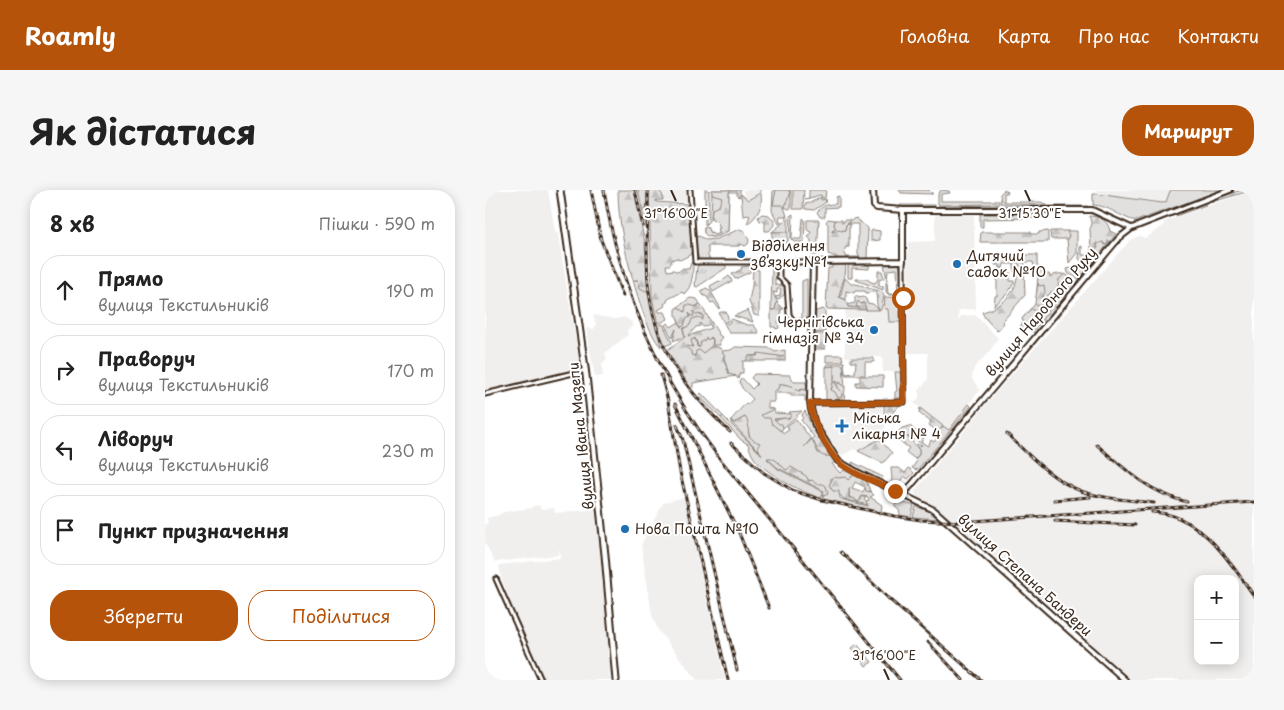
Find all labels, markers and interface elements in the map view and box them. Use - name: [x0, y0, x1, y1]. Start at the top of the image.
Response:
- text: Roamly: [25, 17, 116, 53]
- text: Головна: [899, 22, 969, 49]
- text: Карта: [997, 22, 1050, 49]
- text: Про нас: [1078, 22, 1150, 49]
- text: Контакти: [1178, 22, 1259, 49]
- text: Як дістатися: [30, 104, 256, 157]
- button: Маршрут: [1122, 105, 1254, 156]
- text: 31°16'00"E: [644, 204, 708, 222]
- text: 31°15'30"E: [999, 204, 1061, 222]
- text: 8 хв: [50, 207, 94, 239]
- text: Пішки · 590 m: [319, 211, 435, 235]
- place label: Відділення зв’язку №1: [750, 235, 827, 272]
- street label: вулиця Народного Руху: [980, 242, 1101, 381]
- place label: Дитячий садок №10: [966, 245, 1046, 282]
- marker: Відділення зв’язку №1: [735, 248, 747, 260]
- marker: Дитячий садок №10: [951, 258, 963, 270]
- text: Прямо: [98, 264, 163, 292]
- icon: ahead: [51, 276, 79, 304]
- text: 190 m: [386, 278, 434, 302]
- route start: [892, 287, 915, 310]
- text: вулиця Текстильників: [98, 292, 269, 316]
- place label: Чернігівська гімназія № 34: [762, 311, 864, 348]
- marker: Чернігівська гімназія № 34: [868, 324, 880, 336]
- text: Праворуч: [98, 344, 195, 372]
- icon: right: [51, 356, 79, 384]
- text: 170 m: [388, 358, 434, 382]
- street label: вулиця Івана Мазепи: [562, 361, 599, 511]
- text: вулиця Текстильників: [98, 372, 269, 396]
- place label: Міська лікарня № 4: [852, 407, 941, 444]
- marker: Міська лікарня № 4: [835, 419, 849, 433]
- text: Ліворуч: [98, 424, 174, 452]
- icon: left: [51, 436, 79, 464]
- text: 230 m: [382, 438, 434, 462]
- text: вулиця Текстильників: [98, 452, 269, 476]
- route end: [884, 480, 907, 503]
- street label: вулиця Степана Бандери: [953, 508, 1097, 641]
- icon: arrive: [51, 516, 79, 544]
- text: Пункт призначення: [98, 516, 289, 544]
- place label: Нова Пошта №10: [635, 518, 759, 539]
- marker: Нова Пошта №10: [619, 523, 631, 535]
- map controls: [1194, 575, 1239, 665]
- button: +: [1194, 575, 1239, 620]
- button: Зберегти: [50, 590, 238, 641]
- button: Поділитися: [248, 590, 435, 641]
- button: −: [1194, 620, 1239, 665]
- text: 31°16'00"E: [852, 646, 916, 664]

